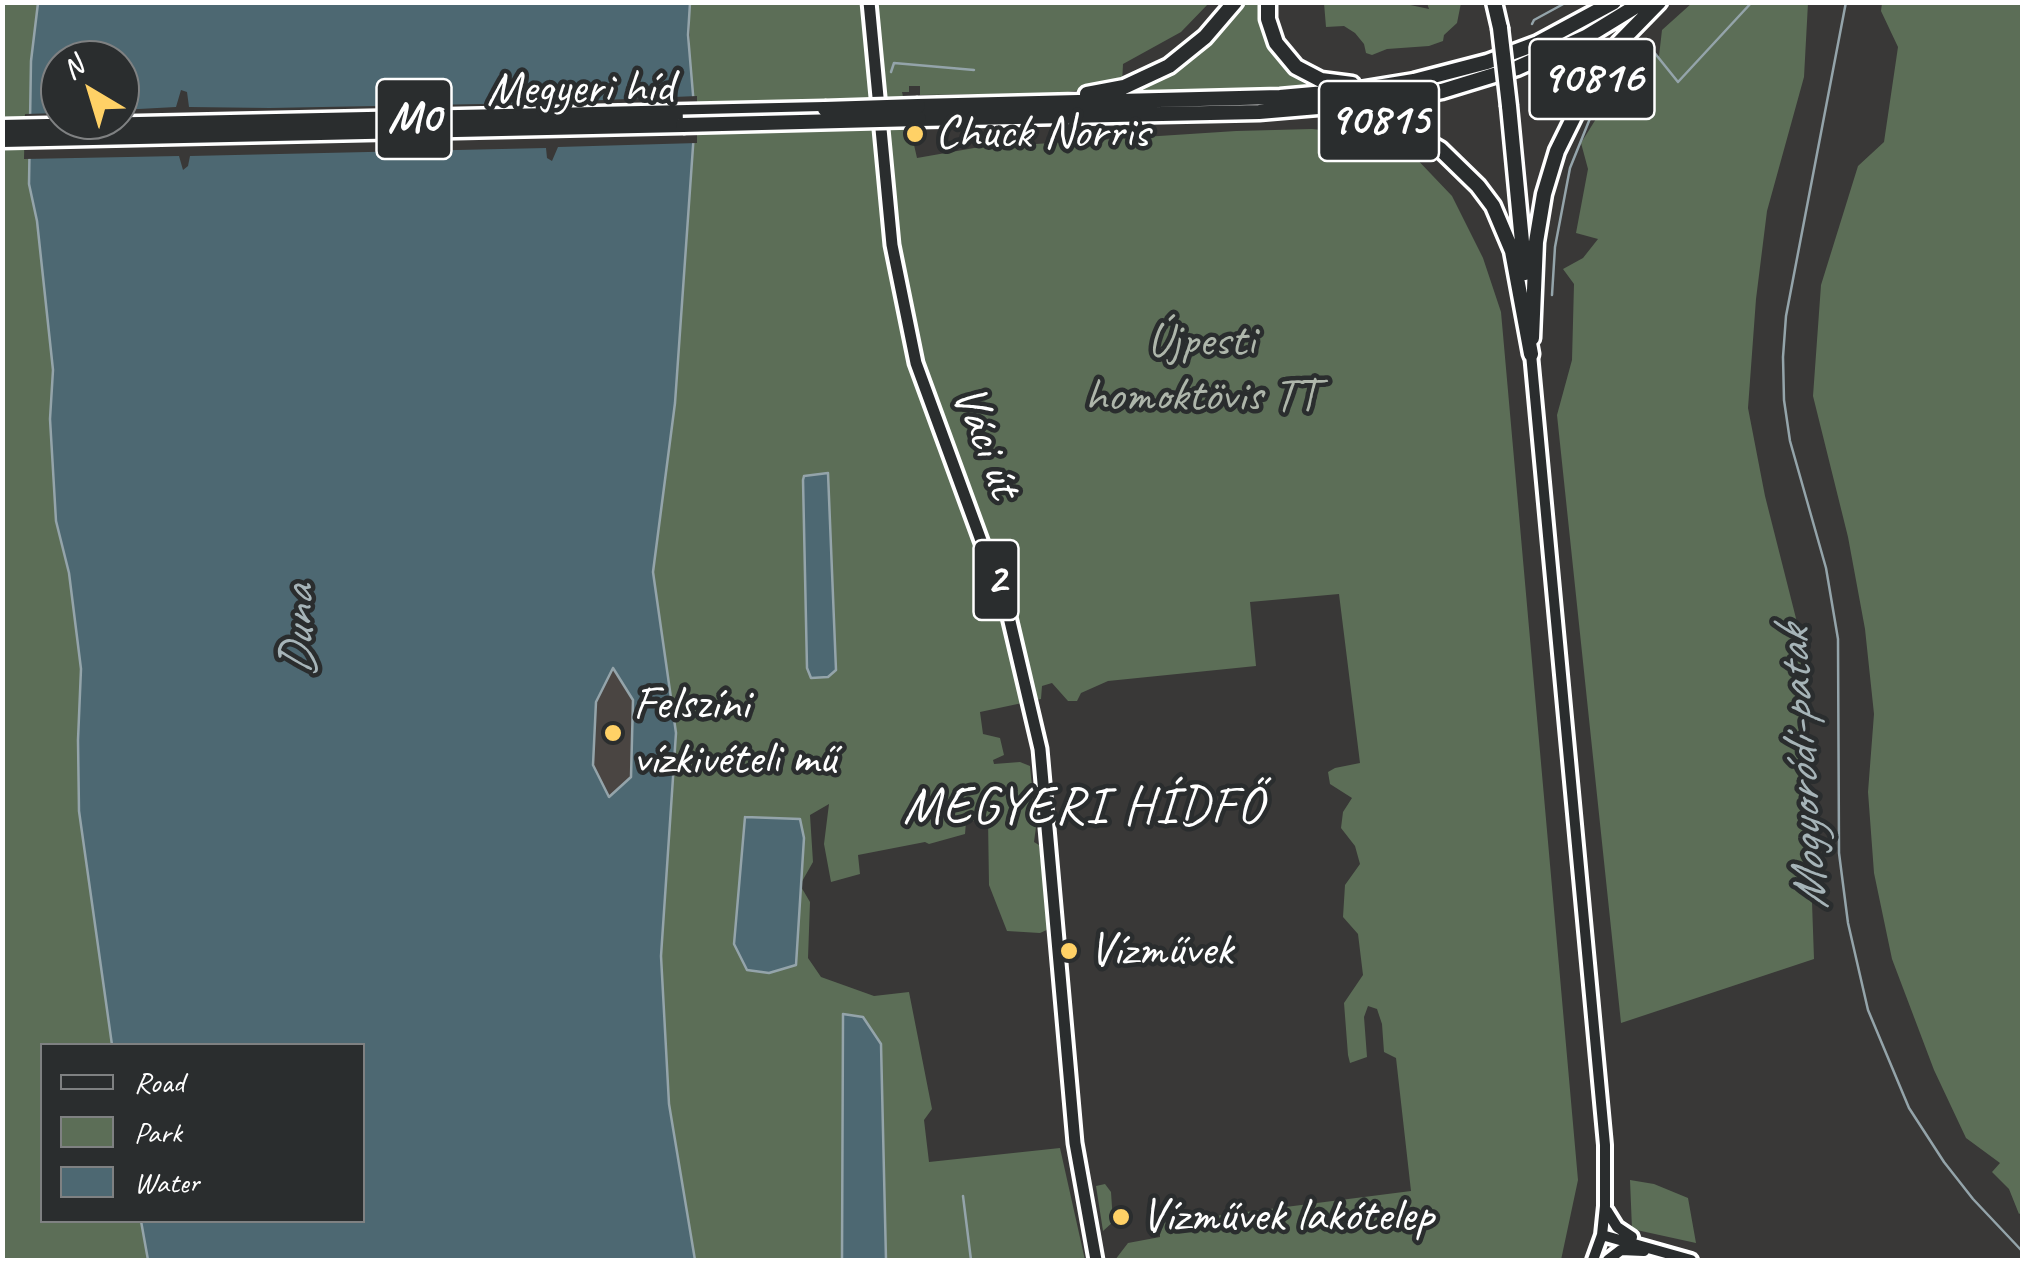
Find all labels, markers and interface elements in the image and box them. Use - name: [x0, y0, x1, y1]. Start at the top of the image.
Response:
- road number: 90816: [1530, 39, 1654, 119]
- north arrow: [40, 40, 140, 140]
- text: N: [55, 48, 90, 87]
- street label: Megyeri híd: [486, 60, 674, 120]
- road number: M0: [376, 79, 452, 159]
- road number: 90815: [1319, 81, 1439, 161]
- place label: Chuck Norris: [935, 105, 1149, 163]
- marker: Chuck Norris: [904, 123, 926, 145]
- park label: Újpesti homoktövis TT: [1085, 313, 1317, 426]
- street label: Váci út: [937, 378, 1033, 506]
- road number: 2: [974, 540, 1018, 620]
- water label: Duna: [270, 587, 330, 677]
- water label: Mogyoródi-patak: [1764, 626, 1844, 912]
- place label: Felszíni vízkivételi mű: [633, 676, 836, 789]
- marker: Felszíni vízkivételi mű: [602, 722, 624, 744]
- district label: MEGYERI HÍDFŐ: [901, 777, 1267, 839]
- place label: Vízművek: [1089, 922, 1233, 980]
- marker: Vízművek: [1058, 940, 1080, 962]
- legend: [40, 1043, 365, 1223]
- text: Road: [134, 1063, 184, 1101]
- text: Park: [134, 1113, 182, 1151]
- text: Water: [134, 1163, 199, 1201]
- place label: Vízművek lakótelep: [1141, 1188, 1433, 1246]
- marker: Vízművek lakótelep: [1110, 1206, 1132, 1228]

